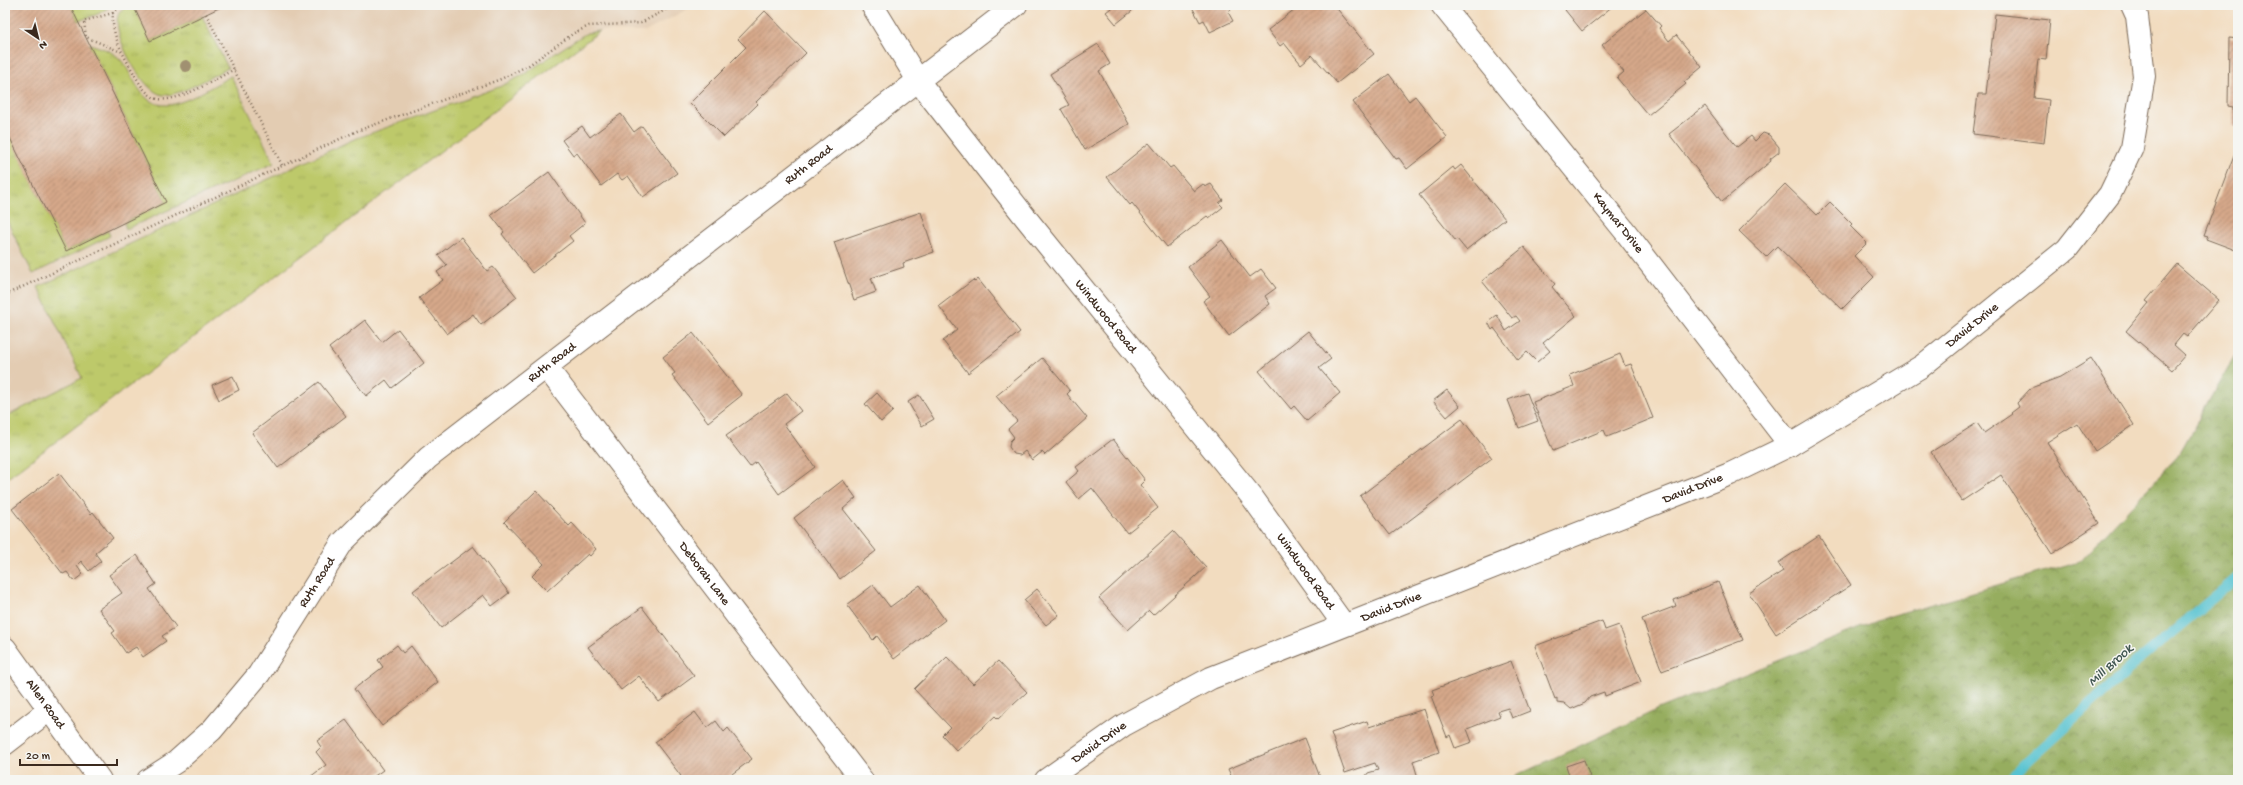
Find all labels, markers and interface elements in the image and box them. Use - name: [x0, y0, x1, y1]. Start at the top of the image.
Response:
- north arrow: [18, 18, 58, 58]
- text: N: [36, 38, 49, 52]
- street label: Ruth Road: [782, 141, 837, 188]
- street label: Kaymar Drive: [1589, 189, 1647, 256]
- street label: Windwood Road: [1071, 277, 1141, 357]
- street label: David Drive: [1942, 300, 2002, 352]
- street label: Ruth Road: [525, 338, 580, 386]
- street label: David Drive: [1660, 470, 1725, 508]
- street label: Windwood Road: [1273, 530, 1339, 614]
- street label: Deborah Lane: [675, 538, 733, 609]
- street label: Ruth Road: [296, 553, 339, 610]
- street label: David Drive: [1358, 588, 1424, 626]
- water label: Mill Brook: [2085, 640, 2138, 691]
- street label: Allen Road: [22, 676, 69, 733]
- street label: David Drive: [1068, 718, 1130, 768]
- scale bar: [20, 741, 117, 767]
- text: 20 m: [26, 750, 51, 764]

